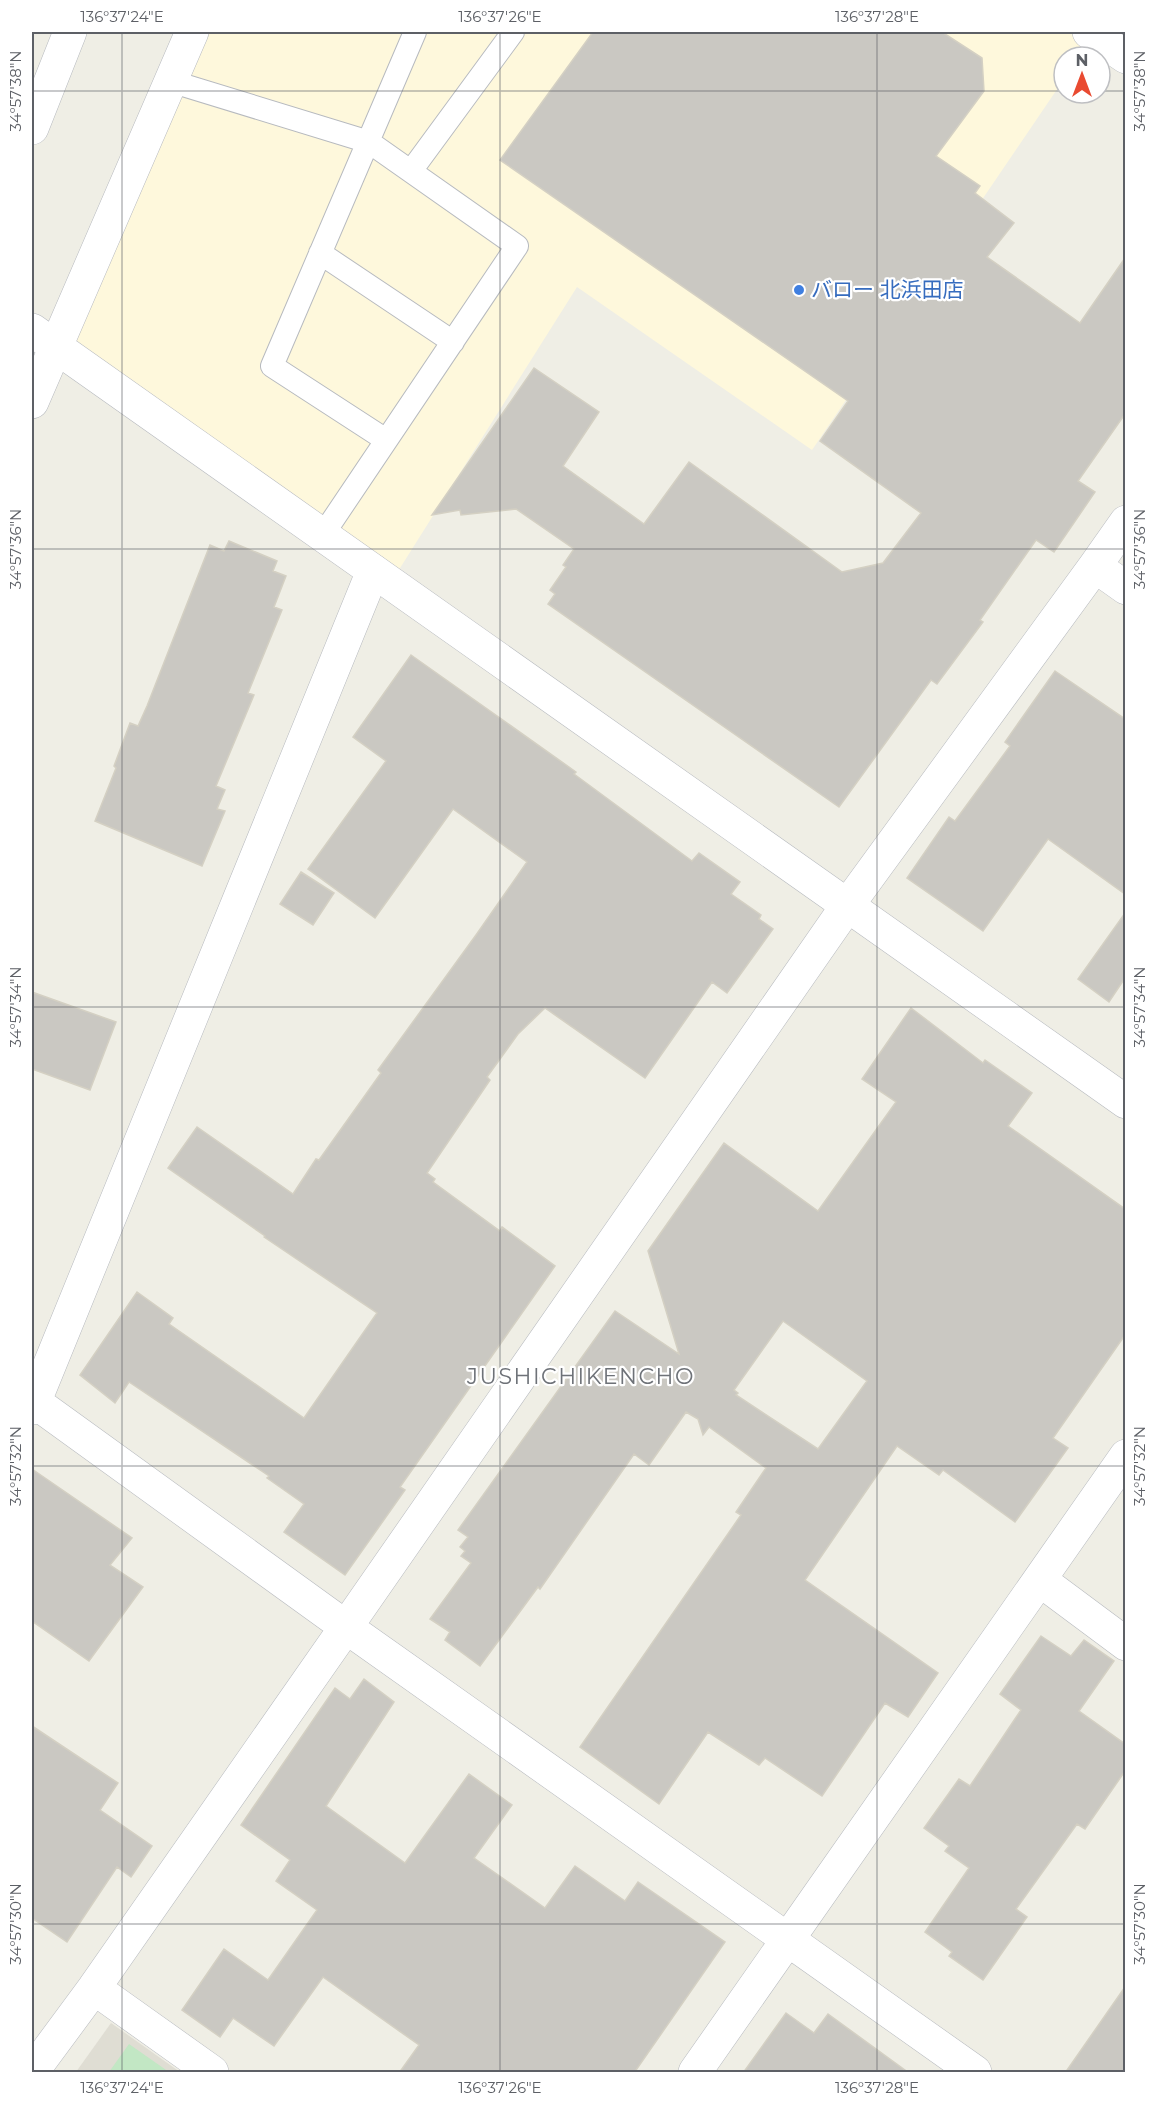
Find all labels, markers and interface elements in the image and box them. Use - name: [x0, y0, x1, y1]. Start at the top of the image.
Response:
- text: 136°37'24"E: [80, 7, 164, 26]
- text: 136°37'26"E: [458, 7, 542, 26]
- text: 136°37'28"E: [835, 7, 919, 26]
- north arrow: [1052, 45, 1112, 105]
- text: 34°57'38"N: [6, 50, 25, 132]
- text: 34°57'38"N: [1130, 50, 1149, 132]
- text: N: [1076, 51, 1088, 70]
- place label: バロー 北浜田店: [811, 277, 964, 302]
- marker: バロー 北浜田店: [792, 283, 806, 297]
- text: 34°57'36"N: [6, 509, 25, 589]
- text: 34°57'36"N: [1130, 509, 1149, 589]
- text: 34°57'34"N: [6, 967, 25, 1047]
- text: 34°57'34"N: [1130, 967, 1149, 1047]
- district label: JUSHICHIKENCHO: [466, 1363, 695, 1390]
- text: 34°57'32"N: [6, 1426, 25, 1506]
- text: 34°57'32"N: [1130, 1426, 1149, 1506]
- text: 34°57'30"N: [6, 1883, 25, 1965]
- text: 34°57'30"N: [1130, 1883, 1149, 1965]
- text: 136°37'24"E: [80, 2078, 164, 2097]
- text: 136°37'26"E: [458, 2078, 542, 2097]
- text: 136°37'28"E: [835, 2078, 919, 2097]

